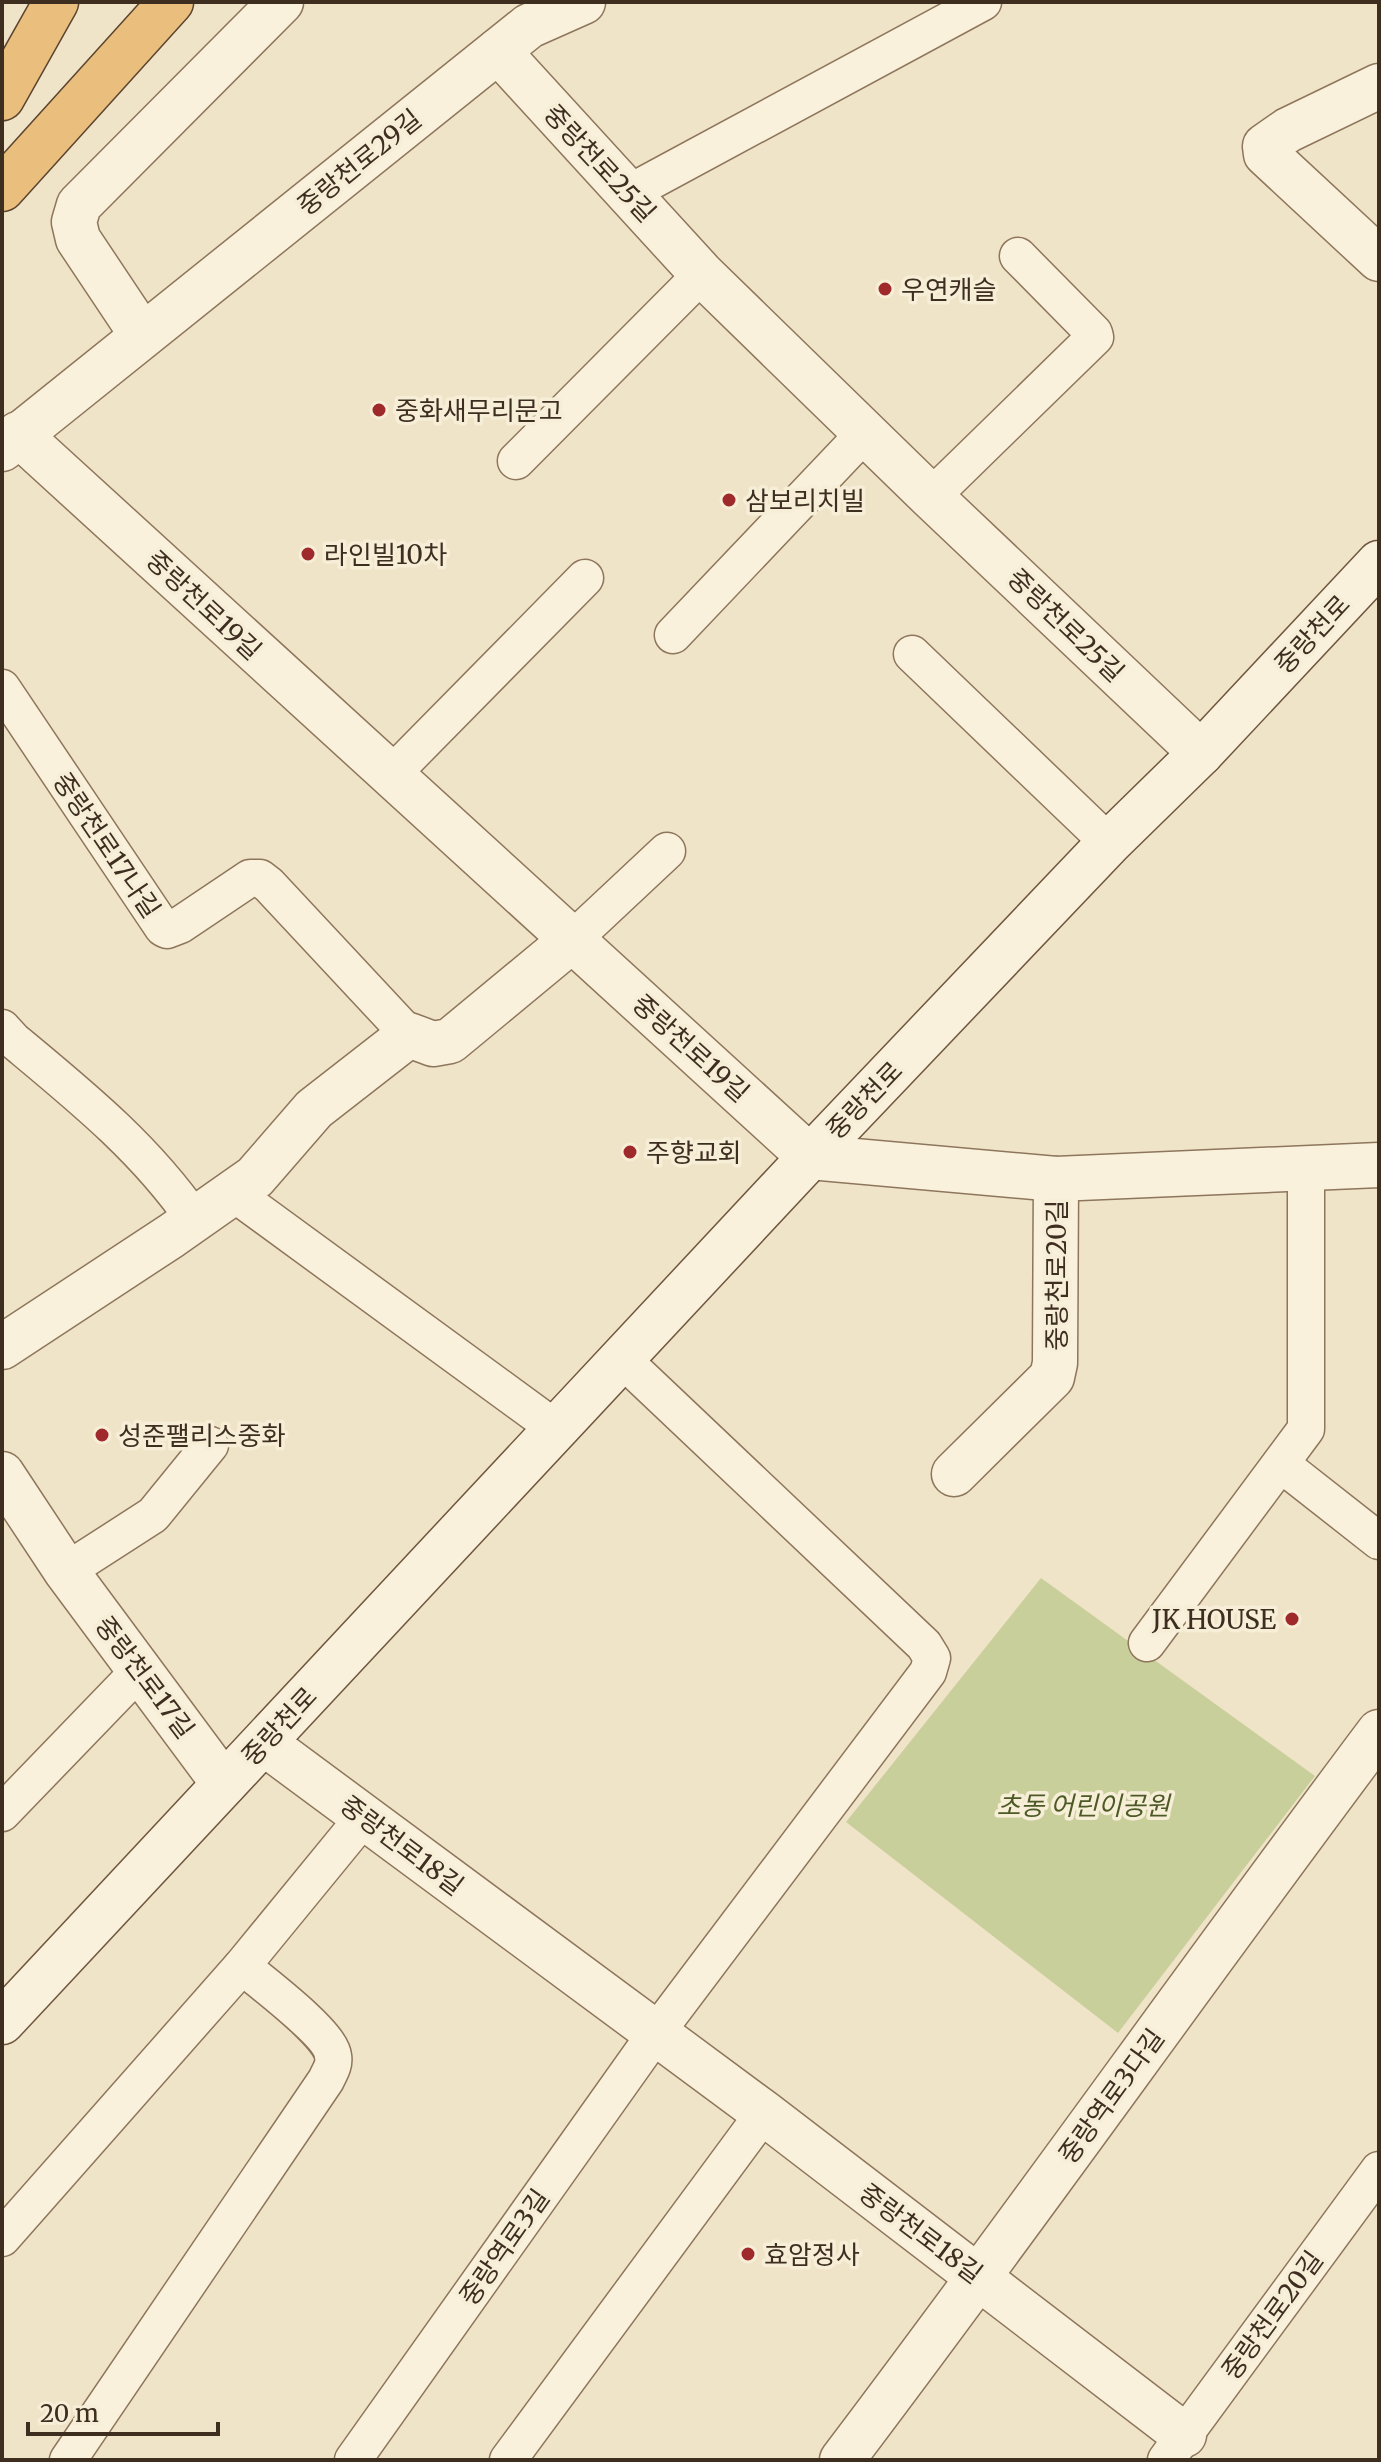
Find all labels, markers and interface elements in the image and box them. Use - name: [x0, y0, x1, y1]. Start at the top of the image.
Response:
- street label: 중랑천로25길: [537, 97, 663, 229]
- street label: 중랑천로29길: [290, 102, 428, 222]
- place label: 우연캐슬: [901, 273, 997, 306]
- marker: 우연캐슬: [876, 280, 894, 298]
- place label: 중화새무리문고: [395, 394, 562, 427]
- marker: 중화새무리문고: [370, 401, 388, 419]
- place label: 삼보리치빌: [745, 484, 865, 517]
- marker: 삼보리치빌: [720, 491, 738, 509]
- place label: 라인빌10차: [324, 538, 447, 571]
- street label: 중랑천로19길: [139, 543, 269, 667]
- marker: 라인빌10차: [299, 545, 317, 563]
- street label: 중랑천로25길: [1001, 561, 1131, 689]
- street label: 중랑천로: [1267, 588, 1357, 680]
- street label: 중랑천로17나길: [46, 766, 168, 924]
- street label: 중랑천로19길: [626, 987, 756, 1109]
- street label: 중랑천로: [819, 1054, 909, 1146]
- place label: 주향교회: [646, 1136, 742, 1169]
- marker: 주향교회: [621, 1143, 639, 1161]
- street label: 중랑천로20길: [1040, 1199, 1073, 1351]
- place label: 성준팰리스중화: [118, 1419, 286, 1452]
- marker: 성준팰리스중화: [93, 1426, 111, 1444]
- place label: JK HOUSE: [1151, 1603, 1276, 1636]
- street label: 중랑천로17길: [88, 1609, 202, 1745]
- marker: JK HOUSE: [1283, 1610, 1301, 1628]
- street label: 중랑천로: [234, 1680, 324, 1772]
- street label: 중랑천로18길: [334, 1788, 470, 1902]
- park label: 초동 어린이공원: [996, 1789, 1172, 1822]
- street label: 중랑역로3다길: [1051, 2022, 1171, 2170]
- street label: 중랑천로18길: [853, 2176, 989, 2290]
- street label: 중랑역로3길: [452, 2182, 556, 2312]
- place label: 효암정사: [764, 2238, 860, 2271]
- street label: 중랑천로20길: [1214, 2244, 1330, 2386]
- marker: 효암정사: [739, 2245, 757, 2263]
- scale bar: [28, 2386, 218, 2436]
- text: 20 m: [40, 2398, 99, 2429]

